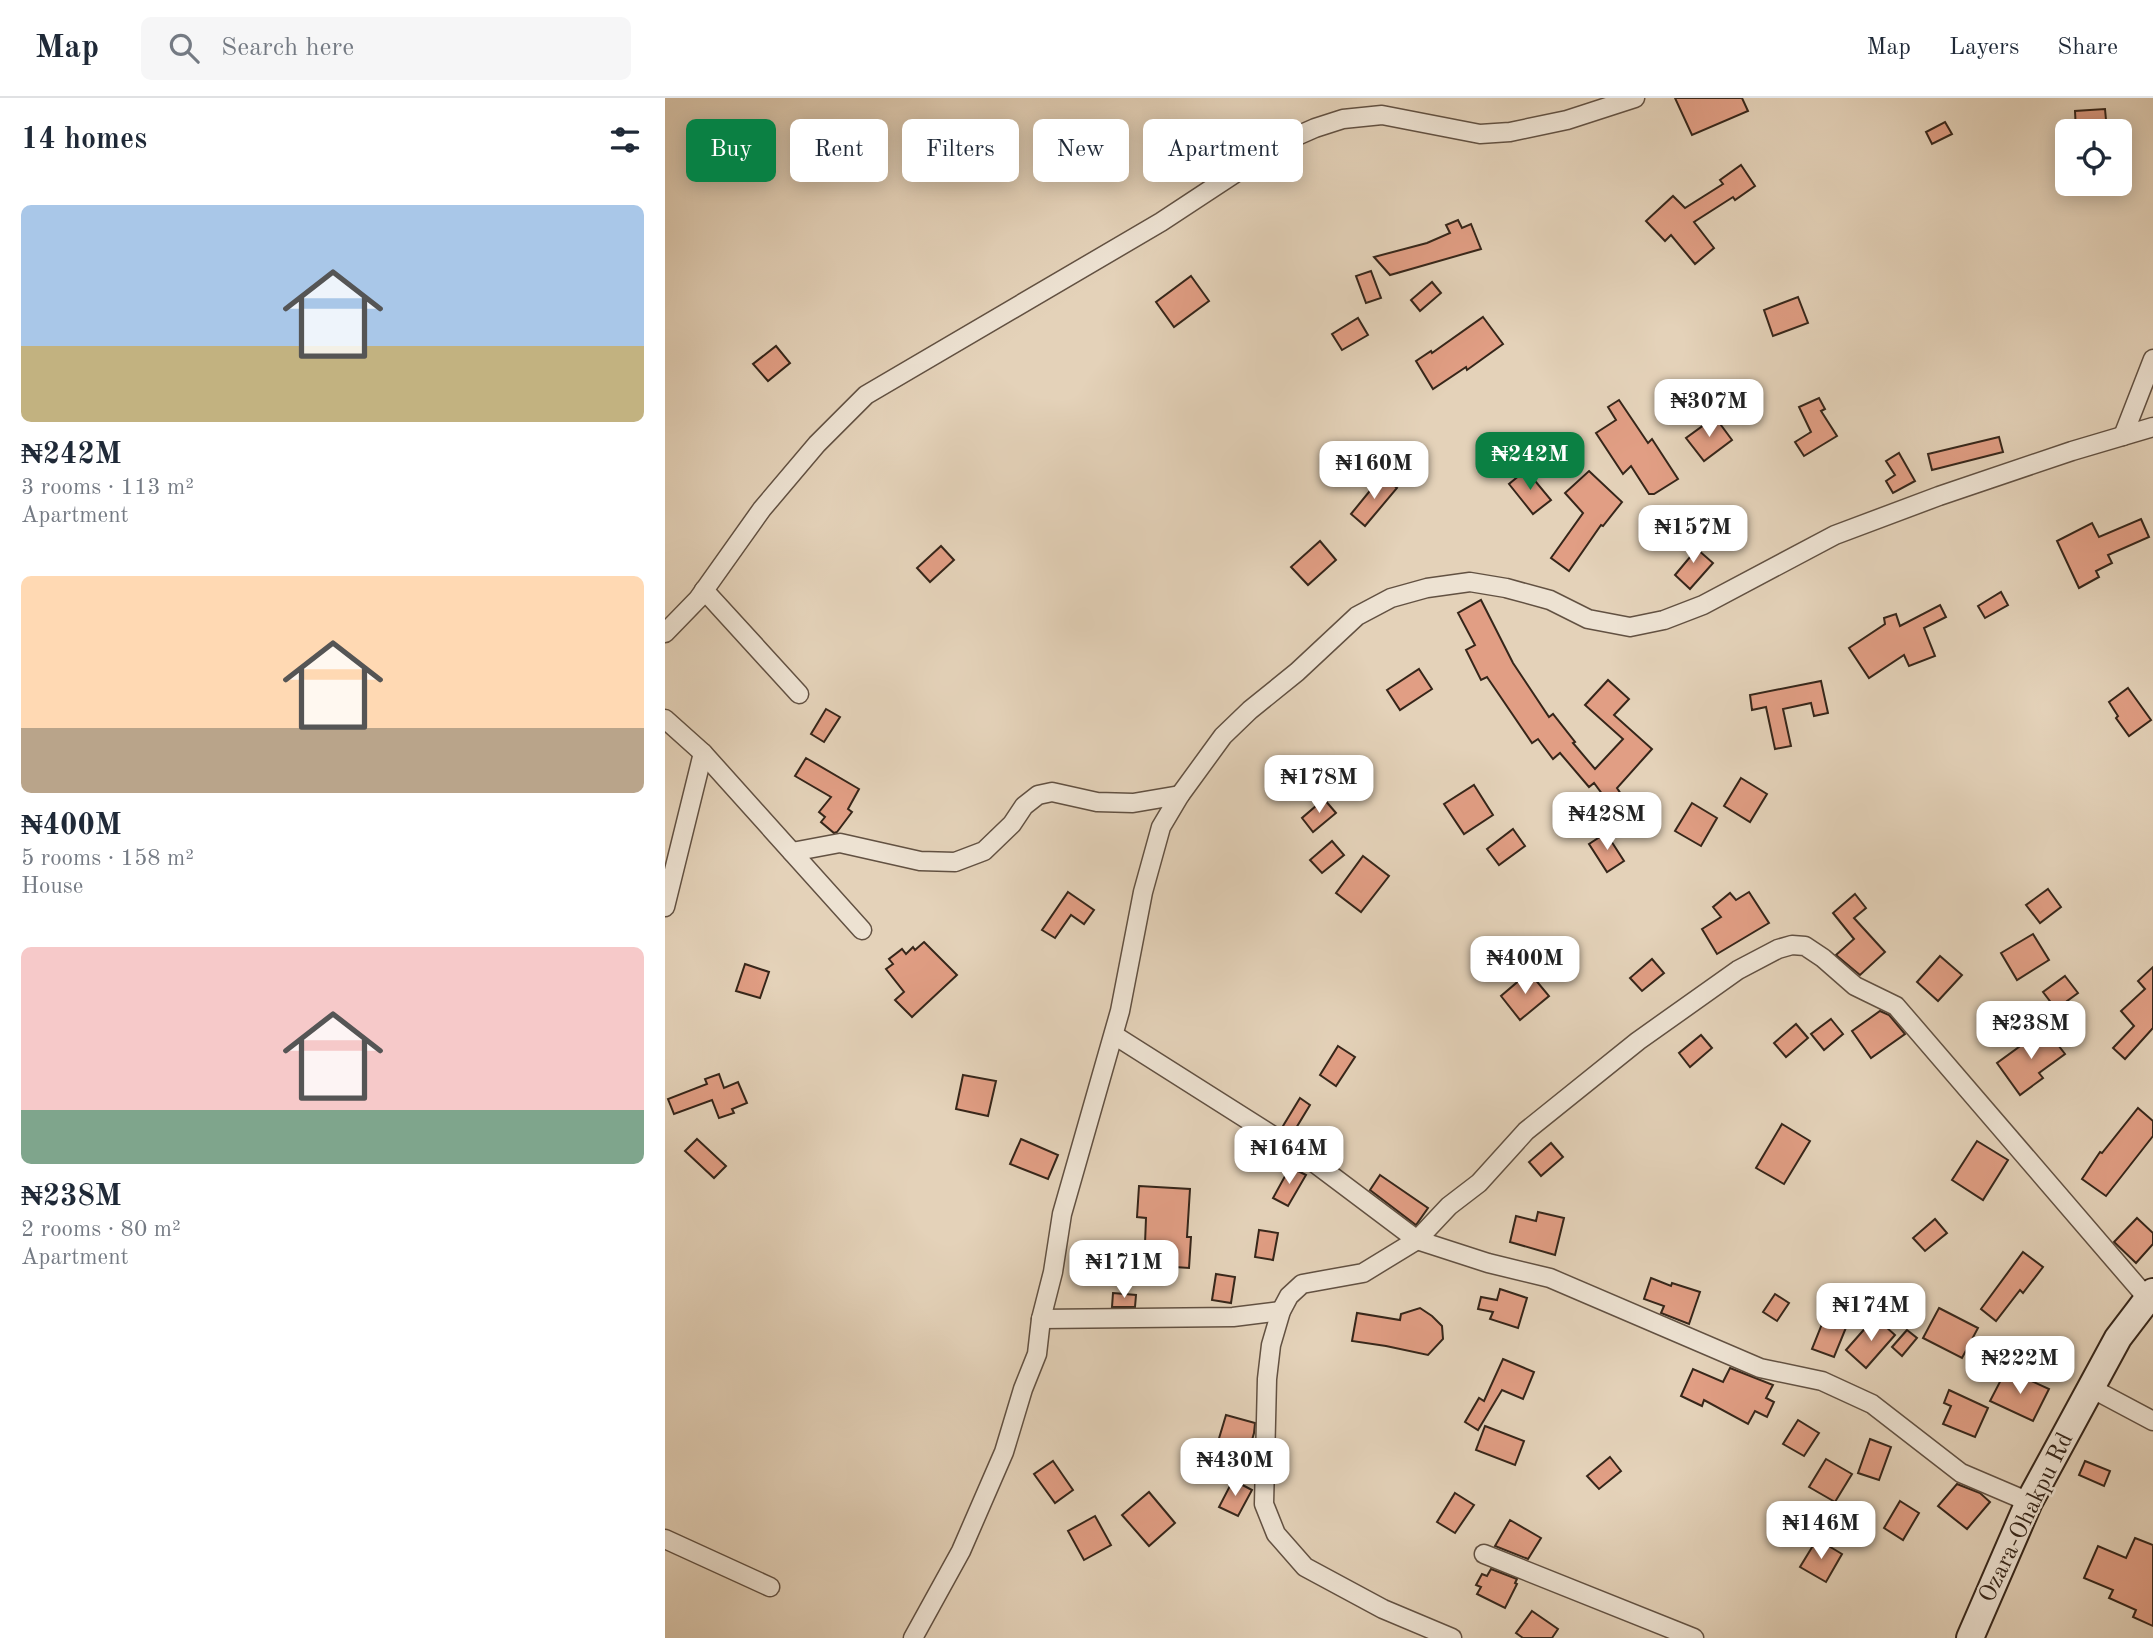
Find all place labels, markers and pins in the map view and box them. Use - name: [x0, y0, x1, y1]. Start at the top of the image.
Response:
- pin: ₦307M: [1660, 380, 1758, 439]
- pin: ₦242M: [1481, 432, 1579, 492]
- pin: ₦160M: [1325, 442, 1423, 501]
- pin: ₦157M: [1644, 505, 1742, 565]
- pin: ₦178M: [1270, 756, 1368, 815]
- pin: ₦428M: [1558, 792, 1656, 852]
- pin: ₦400M: [1476, 936, 1574, 996]
- pin: ₦238M: [1982, 1002, 2080, 1061]
- pin: ₦164M: [1240, 1126, 1338, 1186]
- pin: ₦171M: [1075, 1240, 1173, 1300]
- pin: ₦174M: [1822, 1284, 1920, 1343]
- pin: ₦222M: [1971, 1336, 2069, 1396]
- pin: ₦430M: [1186, 1438, 1284, 1498]
- pin: ₦146M: [1772, 1502, 1870, 1561]

